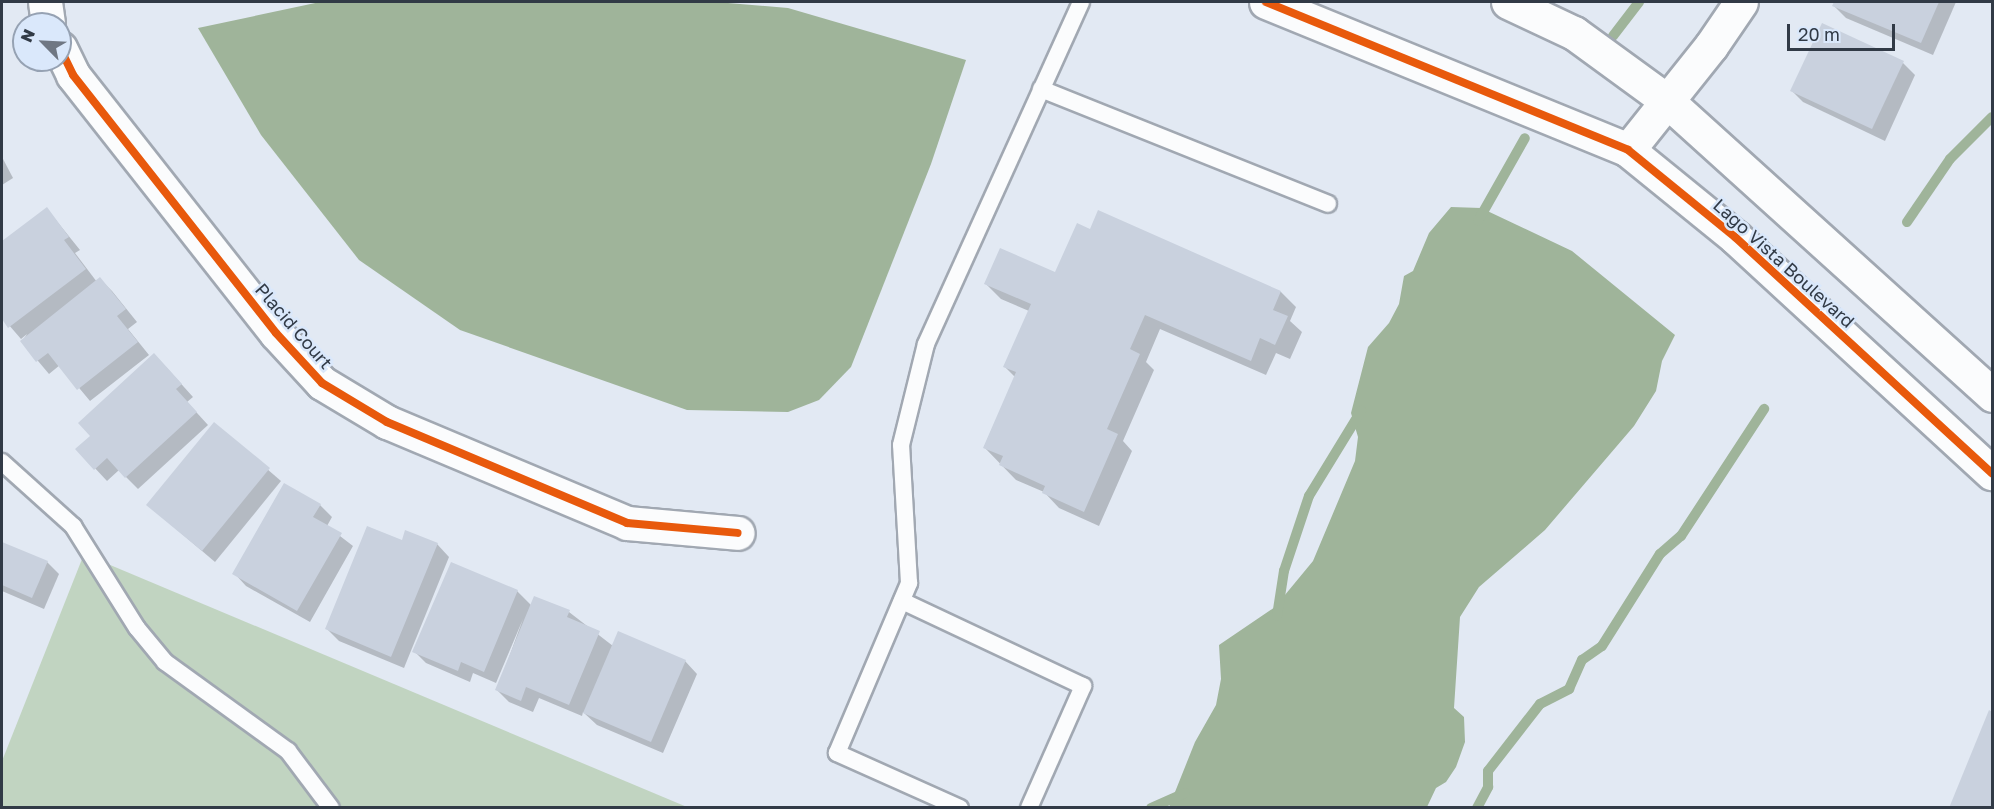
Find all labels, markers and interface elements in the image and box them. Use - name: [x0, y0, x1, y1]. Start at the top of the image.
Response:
- north arrow: [12, 12, 72, 72]
- scale bar: [1790, 12, 1898, 50]
- text: 20 m: [1798, 23, 1840, 45]
- text: N: [16, 26, 39, 45]
- street label: Lago Vista Boulevard: [1709, 194, 1859, 332]
- street label: Placid Court: [251, 279, 337, 373]

